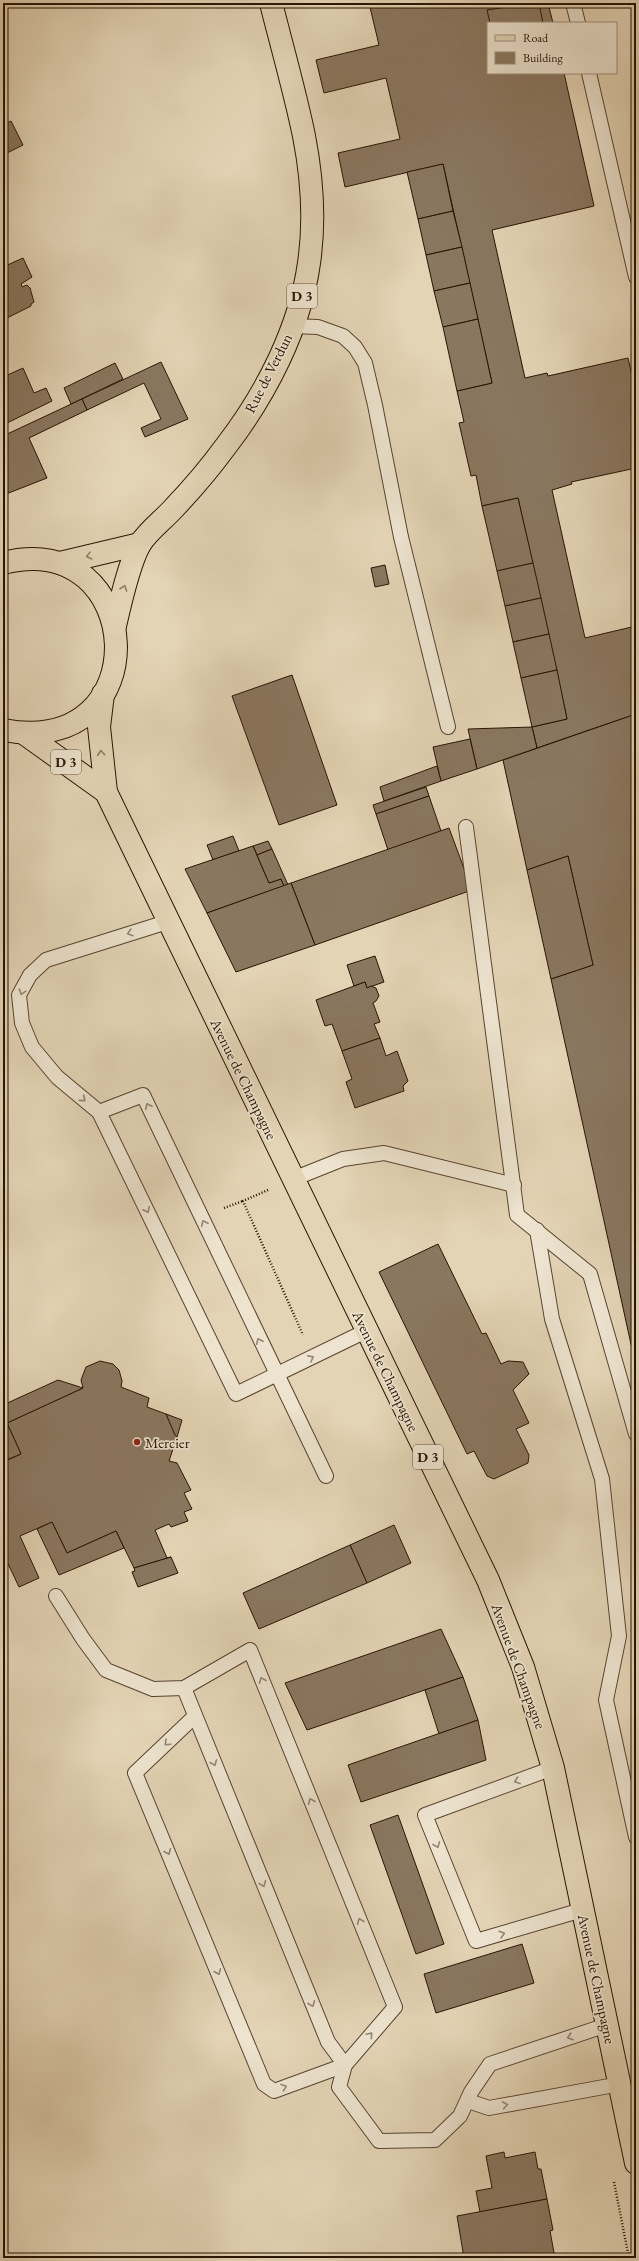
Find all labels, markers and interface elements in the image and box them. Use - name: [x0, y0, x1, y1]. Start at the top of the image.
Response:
- legend: [487, 22, 617, 74]
- text: Road: [523, 30, 549, 46]
- text: Building: [523, 50, 564, 66]
- road number: D 3: [287, 284, 317, 308]
- street label: Rue de Verdun: [240, 330, 296, 416]
- one-way arrow: [86, 552, 92, 560]
- one-way arrow: [120, 585, 128, 592]
- road number: D 3: [51, 750, 81, 774]
- one-way arrow: [96, 750, 105, 756]
- one-way arrow: [127, 928, 134, 937]
- one-way arrow: [18, 989, 27, 996]
- street label: Avenue de Champagne: [206, 1014, 282, 1143]
- one-way arrow: [78, 1094, 86, 1101]
- one-way arrow: [145, 1102, 153, 1110]
- one-way arrow: [142, 1206, 150, 1213]
- one-way arrow: [201, 1220, 209, 1227]
- street label: Avenue de Champagne: [348, 1306, 424, 1435]
- one-way arrow: [256, 1337, 264, 1345]
- one-way arrow: [307, 1355, 314, 1363]
- place label: Mercier: [145, 1433, 190, 1452]
- marker: Mercier: [132, 1437, 142, 1447]
- road number: D 3: [413, 1445, 443, 1469]
- street label: Avenue de Champagne: [487, 1600, 551, 1732]
- one-way arrow: [259, 1677, 267, 1685]
- one-way arrow: [164, 1738, 172, 1746]
- one-way arrow: [210, 1760, 218, 1767]
- one-way arrow: [513, 1777, 520, 1785]
- one-way arrow: [308, 1797, 316, 1804]
- one-way arrow: [432, 1841, 440, 1849]
- one-way arrow: [163, 1848, 171, 1856]
- one-way arrow: [259, 1880, 267, 1887]
- street label: Avenue de Champagne: [574, 1911, 620, 2046]
- one-way arrow: [357, 1918, 365, 1925]
- one-way arrow: [498, 1930, 505, 1939]
- one-way arrow: [213, 1968, 221, 1976]
- one-way arrow: [308, 2001, 316, 2008]
- one-way arrow: [366, 2032, 373, 2040]
- one-way arrow: [566, 2032, 573, 2041]
- one-way arrow: [281, 2084, 288, 2092]
- one-way arrow: [502, 2101, 508, 2110]

